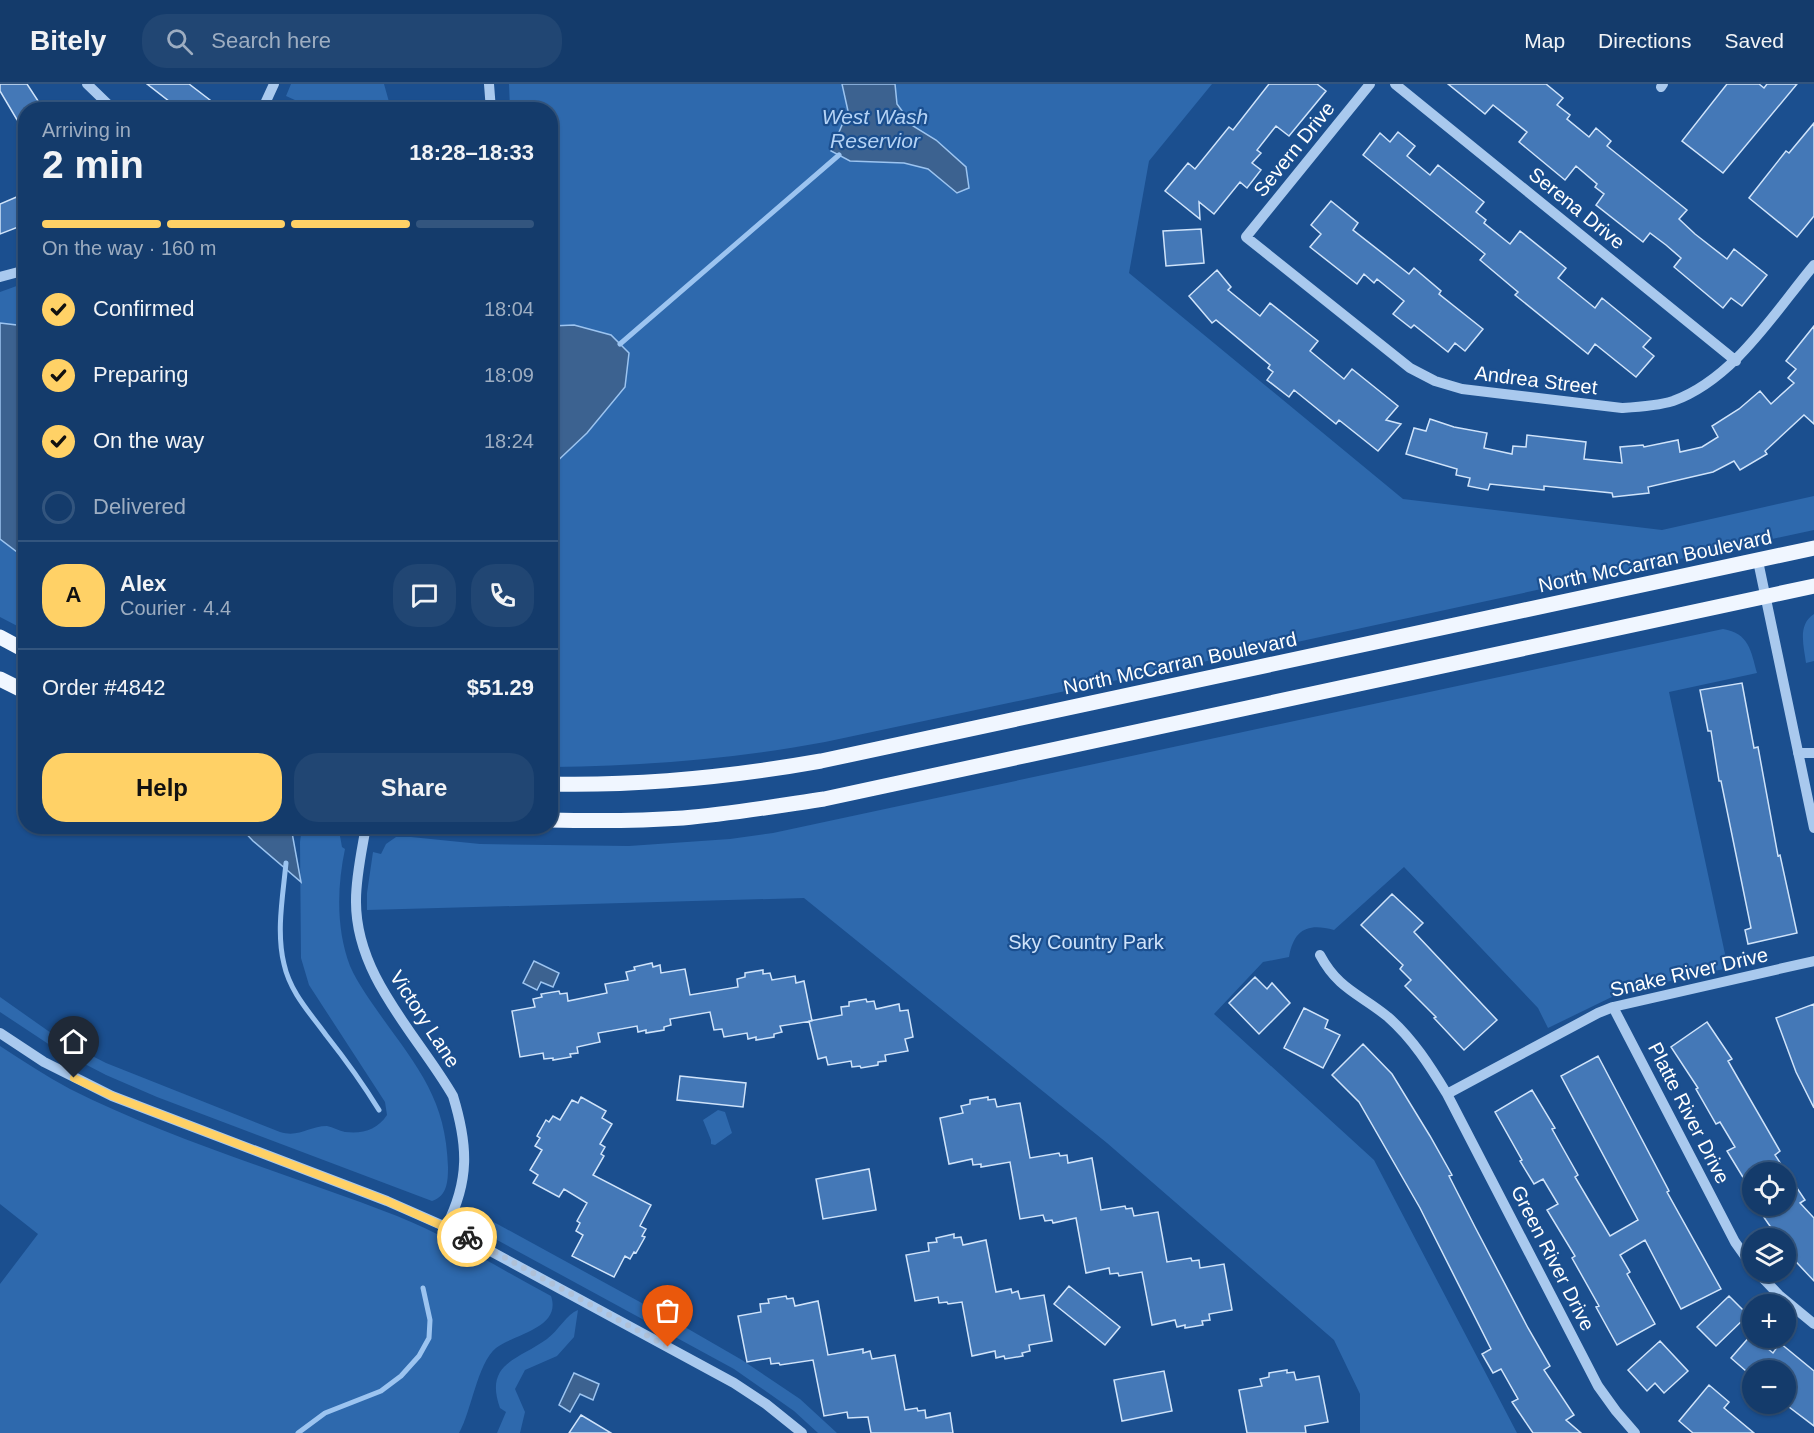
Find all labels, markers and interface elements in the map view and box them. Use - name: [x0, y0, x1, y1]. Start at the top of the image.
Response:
- search box: [142, 14, 562, 68]
- text: Bitely: [30, 25, 106, 56]
- icon: search: [163, 25, 196, 58]
- text: Search here: [211, 28, 331, 53]
- text: Map: [1524, 29, 1565, 52]
- text: Directions: [1598, 29, 1691, 52]
- text: Saved: [1724, 29, 1784, 52]
- street label: Severn Drive: [1249, 97, 1339, 201]
- water label: West Wash Reservior: [822, 105, 928, 152]
- text: Arriving in: [42, 119, 131, 141]
- text: 18:28–18:33: [409, 140, 534, 165]
- text: 2 min: [42, 143, 144, 186]
- street label: Serena Drive: [1525, 163, 1629, 253]
- text: On the way · 160 m: [42, 237, 217, 259]
- icon: check: [42, 293, 75, 326]
- text: Confirmed: [93, 296, 194, 321]
- text: 18:04: [484, 298, 534, 320]
- icon: check: [42, 359, 75, 392]
- text: Preparing: [93, 362, 188, 387]
- street label: Andrea Street: [1473, 362, 1599, 398]
- text: 18:09: [484, 364, 534, 386]
- icon: check: [42, 425, 75, 458]
- text: On the way: [93, 428, 204, 453]
- text: 18:24: [484, 430, 534, 452]
- text: Delivered: [93, 494, 186, 519]
- street label: North McCarran Boulevard: [1536, 526, 1774, 596]
- button: chat: [393, 564, 456, 627]
- button: phone: [471, 564, 534, 627]
- text: Alex: [120, 571, 166, 596]
- text: A: [66, 582, 81, 607]
- text: Courier · 4.4: [120, 597, 231, 619]
- street label: North McCarran Boulevard: [1061, 628, 1299, 698]
- text: Order #4842: [42, 675, 166, 700]
- text: $51.29: [467, 675, 534, 700]
- button: Help: [42, 753, 282, 822]
- button: Share: [294, 753, 534, 822]
- park label: Sky Country Park: [1008, 931, 1165, 953]
- street label: Snake River Drive: [1608, 943, 1770, 1001]
- street label: Victory Lane: [386, 967, 464, 1071]
- pin: [48, 1016, 99, 1078]
- icon: home: [57, 1025, 90, 1058]
- street label: Platte River Drive: [1644, 1039, 1734, 1187]
- map controls: [1742, 1162, 1796, 1414]
- button: locate: [1742, 1162, 1796, 1216]
- street label: Green River Drive: [1507, 1182, 1599, 1334]
- courier: [437, 1207, 497, 1267]
- icon: bike: [451, 1221, 484, 1254]
- button: layers: [1742, 1228, 1796, 1282]
- pin: [642, 1285, 693, 1347]
- icon: bag: [651, 1294, 684, 1327]
- button: +: [1742, 1294, 1796, 1348]
- button: −: [1742, 1360, 1796, 1414]

